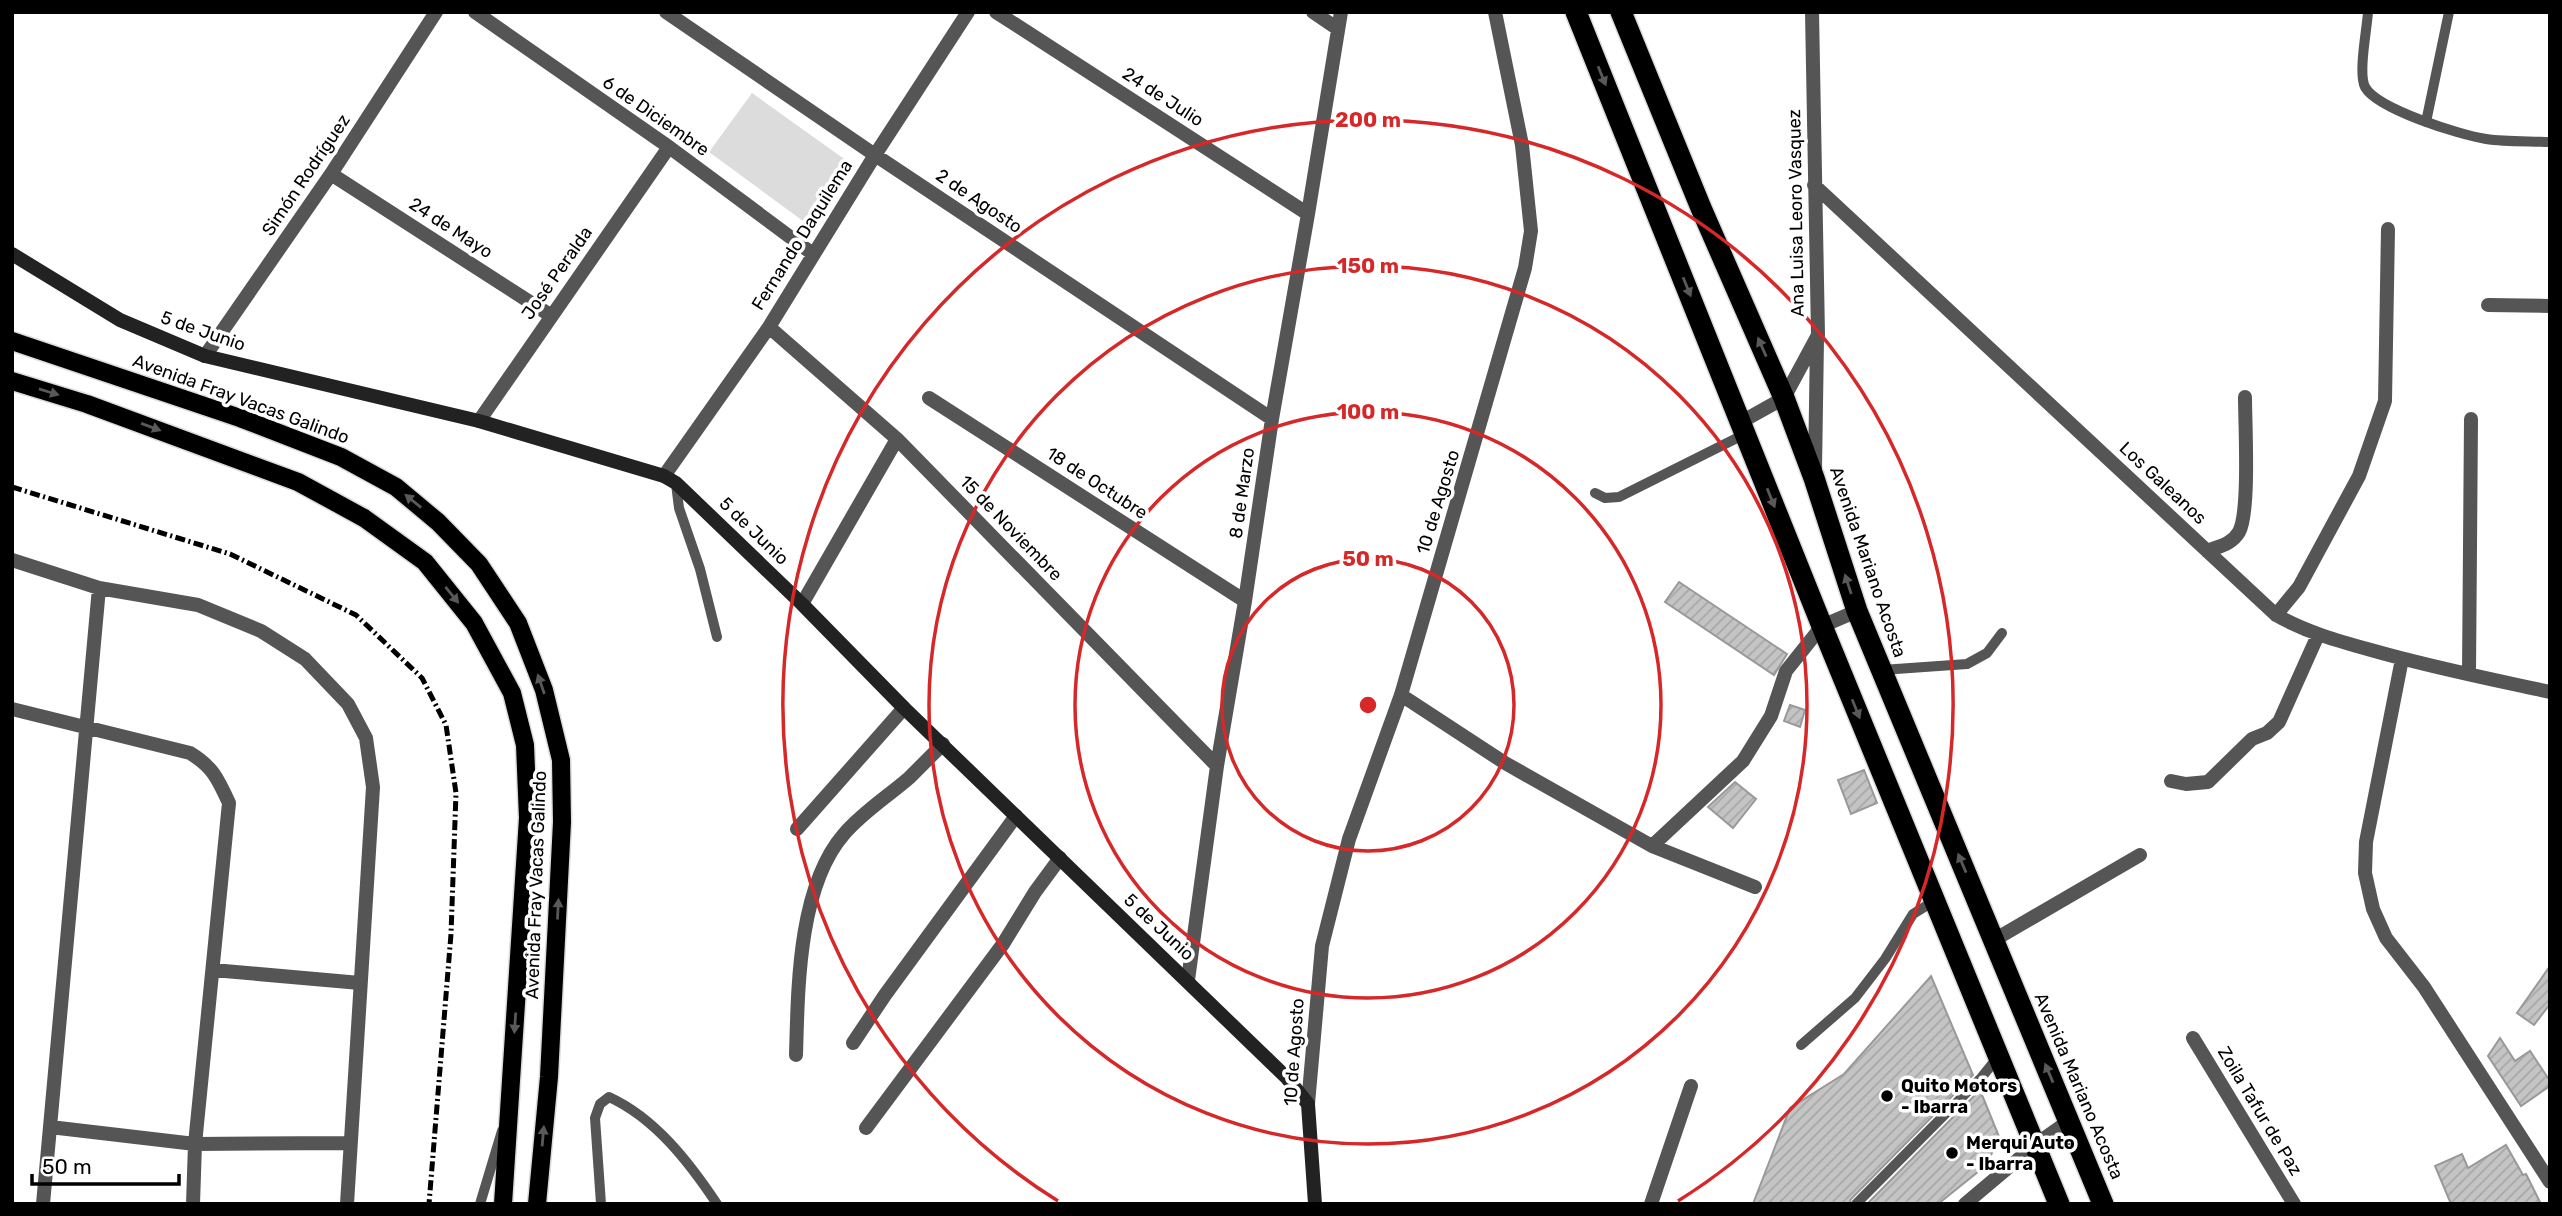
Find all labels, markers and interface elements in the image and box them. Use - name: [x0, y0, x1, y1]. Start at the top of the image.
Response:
- street label: 24 de Julio: [1118, 63, 1208, 131]
- one-way arrow: [1596, 65, 1607, 86]
- street label: 6 de Diciembre: [598, 71, 714, 161]
- text: 200 m: [1335, 107, 1401, 132]
- street label: Ana Luisa Leoro Vasquez: [1783, 109, 1809, 317]
- street label: Simón Rodríguez: [257, 110, 355, 240]
- street label: Fernando Daquilema: [747, 156, 857, 314]
- street label: 2 de Agosto: [932, 164, 1026, 238]
- street label: 24 de Mayo: [405, 193, 497, 263]
- street label: José Peralda: [517, 222, 597, 324]
- text: 150 m: [1337, 253, 1399, 278]
- one-way arrow: [1681, 276, 1692, 297]
- street label: 5 de Junio: [158, 306, 248, 356]
- one-way arrow: [1756, 337, 1767, 358]
- street label: Avenida Fray Vacas Galindo: [130, 350, 352, 448]
- one-way arrow: [39, 388, 60, 398]
- text: 100 m: [1337, 399, 1399, 424]
- one-way arrow: [140, 422, 161, 433]
- street label: Los Galeanos: [2115, 437, 2211, 529]
- street label: 18 de Octubre: [1042, 442, 1152, 524]
- street label: 8 de Marzo: [1225, 446, 1259, 540]
- street label: 10 de Agosto: [1412, 447, 1464, 557]
- street label: Avenida Mariano Acosta: [1825, 464, 1911, 660]
- street label: 15 de Noviembre: [955, 471, 1067, 585]
- one-way arrow: [1766, 487, 1777, 508]
- street label: 5 de Junio: [715, 492, 793, 570]
- one-way arrow: [404, 494, 421, 509]
- text: 50 m: [1342, 546, 1394, 571]
- one-way arrow: [1843, 573, 1853, 594]
- one-way arrow: [444, 586, 459, 604]
- one-way arrow: [535, 673, 546, 694]
- centre of rings: [1356, 693, 1380, 717]
- one-way arrow: [1851, 699, 1862, 720]
- street label: Avenida Fray Vacas Galindo: [521, 770, 551, 1000]
- one-way arrow: [1956, 852, 1967, 873]
- street label: 5 de Junio: [1119, 889, 1199, 965]
- one-way arrow: [552, 898, 563, 920]
- street label: Avenida Mariano Acosta: [2030, 989, 2128, 1183]
- street label: 10 de Agosto: [1279, 997, 1309, 1107]
- one-way arrow: [509, 1013, 520, 1035]
- street label: Zoila Tafur de Paz: [2213, 1043, 2307, 1179]
- one-way arrow: [2043, 1063, 2055, 1083]
- place label: Quito Motors - Ibarra: [1901, 1075, 2017, 1118]
- marker: Quito Motors - Ibarra: [1879, 1088, 1895, 1104]
- one-way arrow: [538, 1125, 549, 1147]
- place label: Merqui Auto - Ibarra: [1966, 1132, 2075, 1175]
- scale bar: [32, 1142, 178, 1186]
- marker: Merqui Auto - Ibarra: [1944, 1145, 1960, 1161]
- text: 50 m: [42, 1154, 92, 1179]

